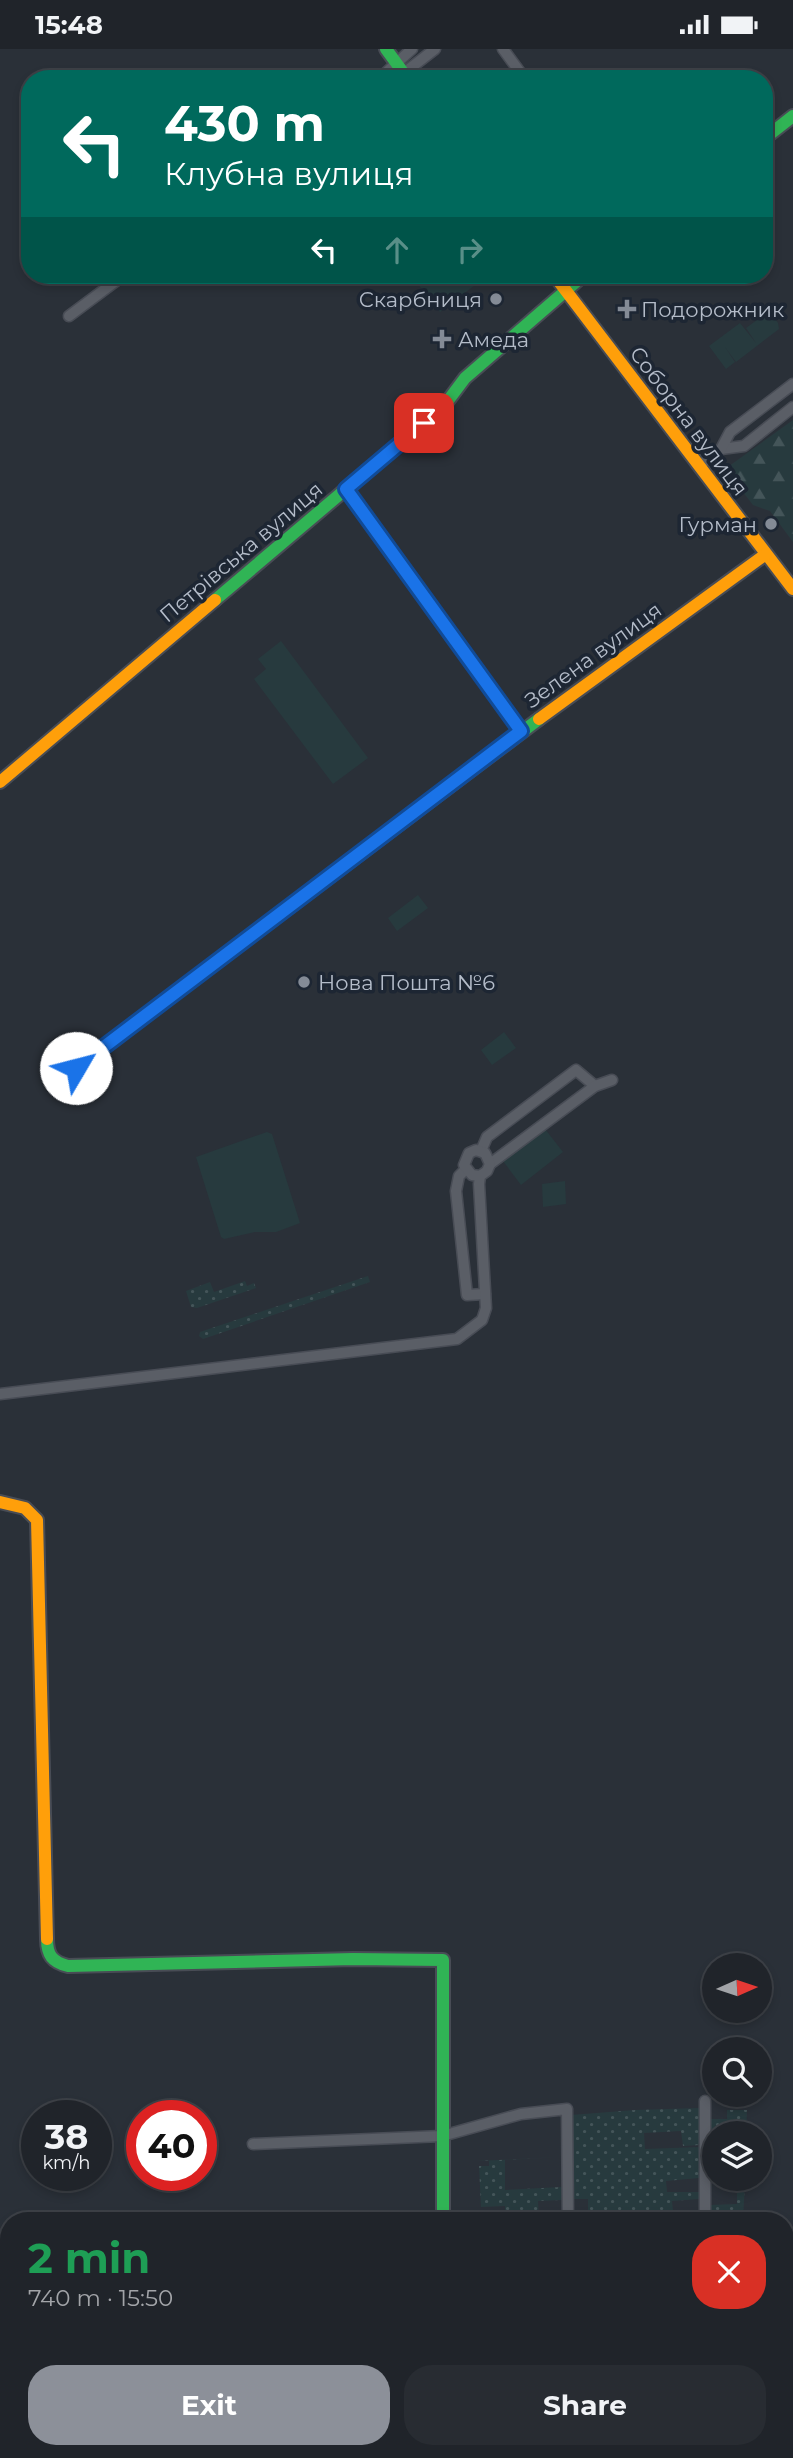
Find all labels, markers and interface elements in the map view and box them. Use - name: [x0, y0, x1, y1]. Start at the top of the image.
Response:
- text: 15:48: [35, 9, 103, 41]
- text: 430 m: [164, 94, 325, 153]
- icon: left: [49, 98, 140, 189]
- text: Клубна вулиця: [164, 154, 414, 193]
- icon: left: [305, 231, 343, 269]
- icon: ahead: [378, 231, 416, 269]
- icon: right: [451, 231, 489, 269]
- place label: Скарбниця: [359, 287, 482, 312]
- marker: Скарбниця: [488, 291, 504, 307]
- place label: Подорожник: [641, 297, 784, 322]
- marker: Подорожник: [619, 301, 635, 317]
- place label: Амеда: [458, 327, 529, 352]
- marker: Амеда: [432, 329, 452, 349]
- street label: Соборна вулиця: [625, 342, 753, 500]
- pin: [394, 393, 454, 453]
- icon: arrive: [405, 404, 443, 442]
- street label: Петрівська вулиця: [154, 477, 328, 627]
- place label: Гурман: [678, 512, 757, 537]
- marker: Гурман: [763, 516, 779, 532]
- street label: Зелена вулиця: [520, 597, 666, 713]
- place label: Нова Пошта №6: [318, 970, 495, 995]
- marker: Нова Пошта №6: [296, 974, 312, 990]
- position arrow: [39, 1031, 113, 1105]
- north arrow: [702, 1953, 772, 2023]
- map controls: [702, 1953, 772, 2191]
- button: search: [702, 2037, 772, 2107]
- speed limit sign: 40: [126, 2100, 217, 2191]
- text: 38: [45, 2115, 88, 2158]
- button: layers: [702, 2121, 772, 2191]
- text: km/h: [42, 2152, 91, 2174]
- text: 2 min: [28, 2232, 150, 2284]
- button: close: [692, 2235, 766, 2309]
- text: 740 m · 15:50: [28, 2284, 173, 2312]
- button: Exit: [28, 2365, 390, 2445]
- button: Share: [404, 2365, 766, 2445]

